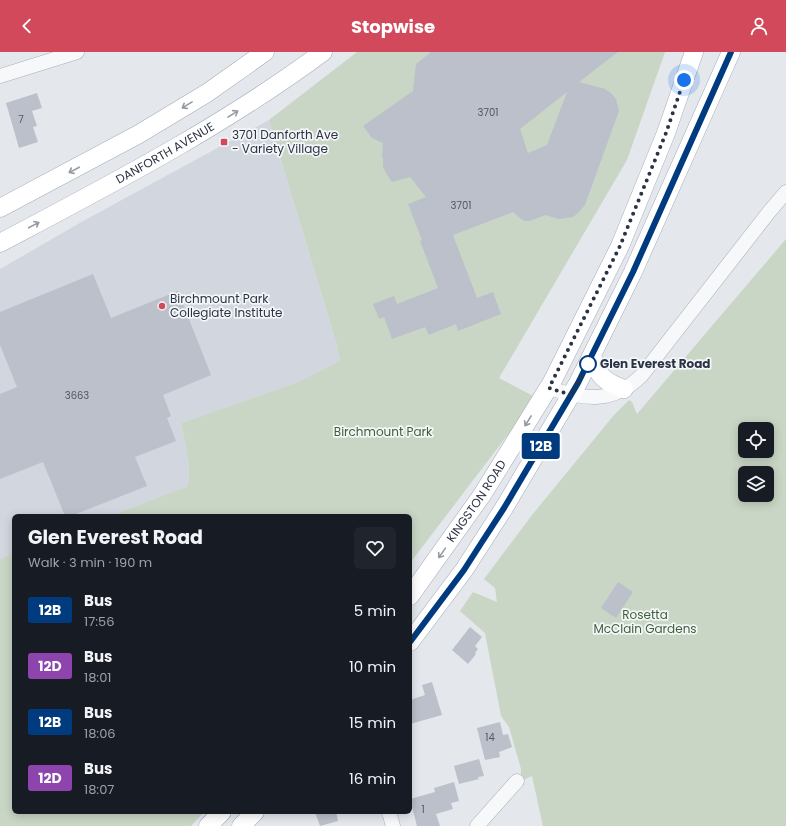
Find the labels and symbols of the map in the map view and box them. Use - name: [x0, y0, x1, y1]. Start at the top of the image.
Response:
- your location: [674, 70, 694, 90]
- one-way arrow: [181, 102, 193, 110]
- house number: 3701: [478, 105, 498, 120]
- one-way arrow: [227, 109, 239, 117]
- house number: 7: [18, 112, 24, 127]
- street label: DANFORTH AVENUE: [113, 118, 217, 188]
- place label: 3701 Danforth Ave - Variety Village: [232, 126, 338, 157]
- marker: 3701 Danforth Ave - Variety Village: [219, 137, 229, 147]
- one-way arrow: [68, 166, 80, 174]
- house number: 3701: [451, 198, 471, 213]
- one-way arrow: [28, 221, 40, 228]
- place label: Birchmount Park Collegiate Institute: [170, 290, 283, 321]
- marker: Birchmount Park Collegiate Institute: [157, 301, 167, 311]
- marker: Glen Everest Road: [579, 355, 597, 373]
- place label: Glen Everest Road: [600, 355, 711, 372]
- house number: 3663: [65, 388, 89, 403]
- one-way arrow: [524, 415, 532, 427]
- park label: Birchmount Park: [334, 423, 433, 440]
- line badge: 12B: [518, 433, 564, 459]
- street label: KINGSTON ROAD: [442, 456, 510, 545]
- one-way arrow: [438, 547, 446, 558]
- park label: Rosetta McClain Gardens: [593, 606, 697, 637]
- house number: 14: [485, 730, 495, 745]
- house number: 1: [421, 802, 425, 817]

